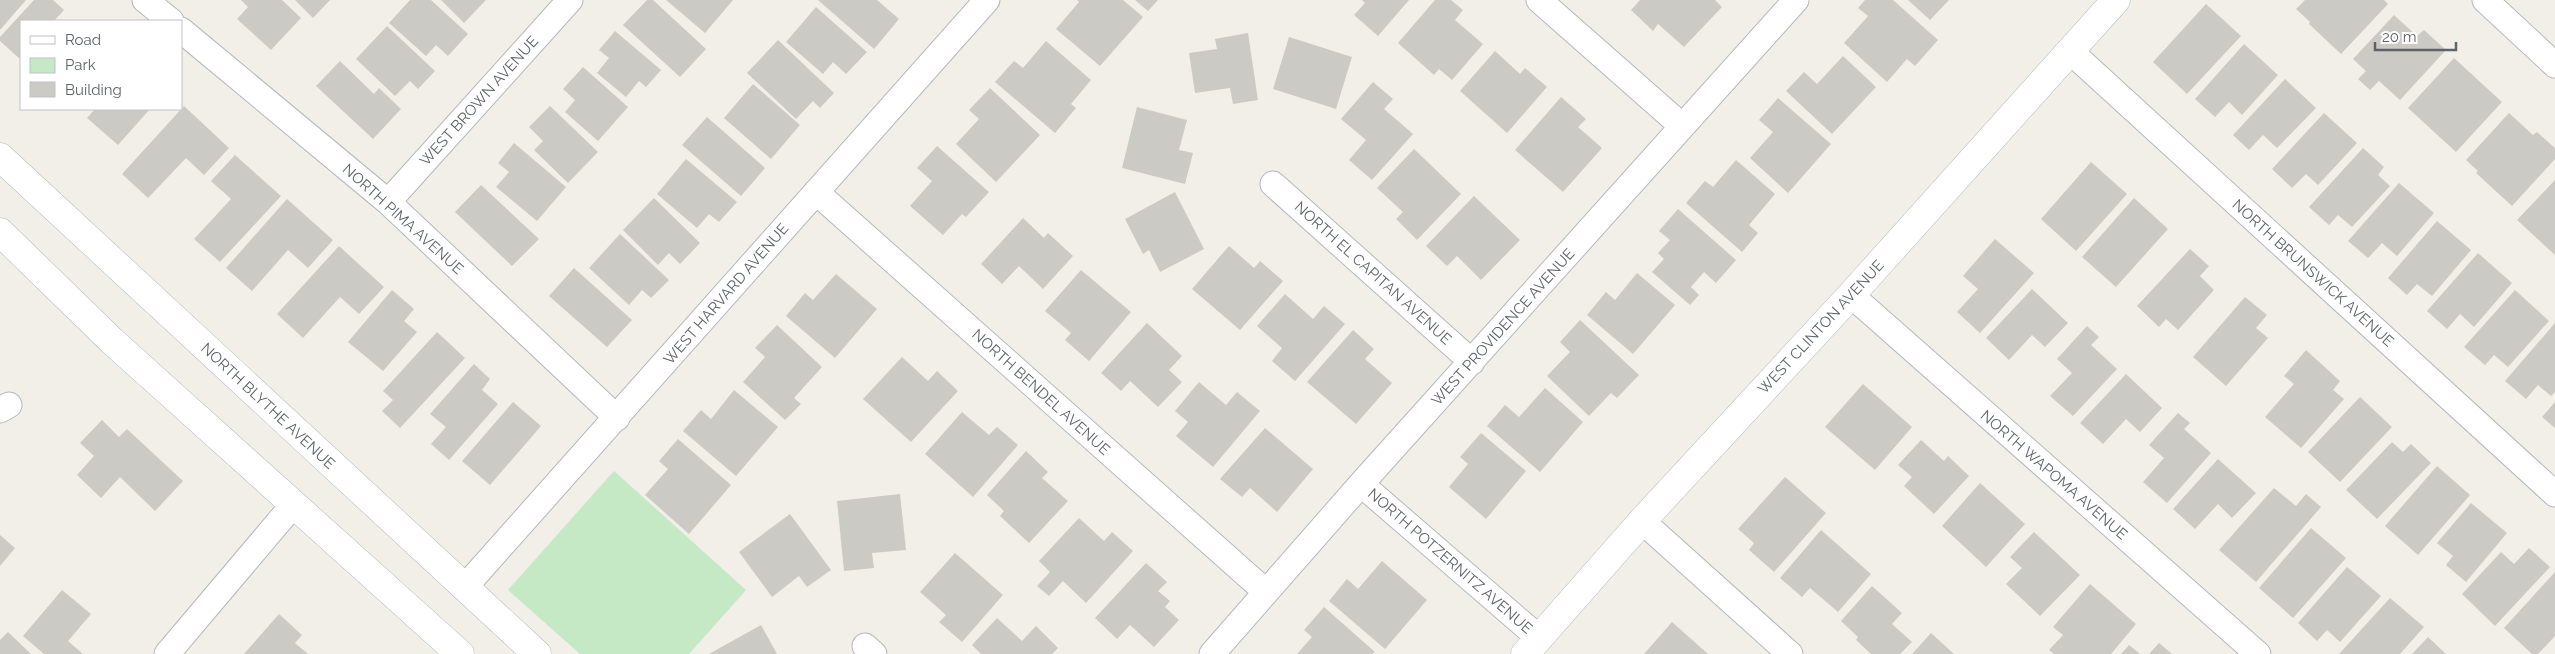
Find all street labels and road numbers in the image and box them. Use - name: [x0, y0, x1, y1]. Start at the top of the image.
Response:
- street label: WEST BROWN AVENUE: [416, 32, 542, 170]
- street label: NORTH PIMA AVENUE: [339, 160, 467, 278]
- street label: NORTH BRUNSWICK AVENUE: [2228, 196, 2398, 350]
- street label: NORTH EL CAPITAN AVENUE: [1291, 198, 1455, 348]
- street label: WEST HARVARD AVENUE: [660, 220, 792, 368]
- street label: WEST PROVIDENCE AVENUE: [1428, 245, 1578, 409]
- street label: WEST CLINTON AVENUE: [1754, 256, 1888, 398]
- street label: NORTH BENDEL AVENUE: [968, 325, 1114, 459]
- street label: NORTH BLYTHE AVENUE: [197, 339, 339, 473]
- street label: NORTH WAPOMA AVENUE: [1977, 406, 2131, 544]
- street label: NORTH POTZERNITZ AVENUE: [1364, 485, 1536, 637]

